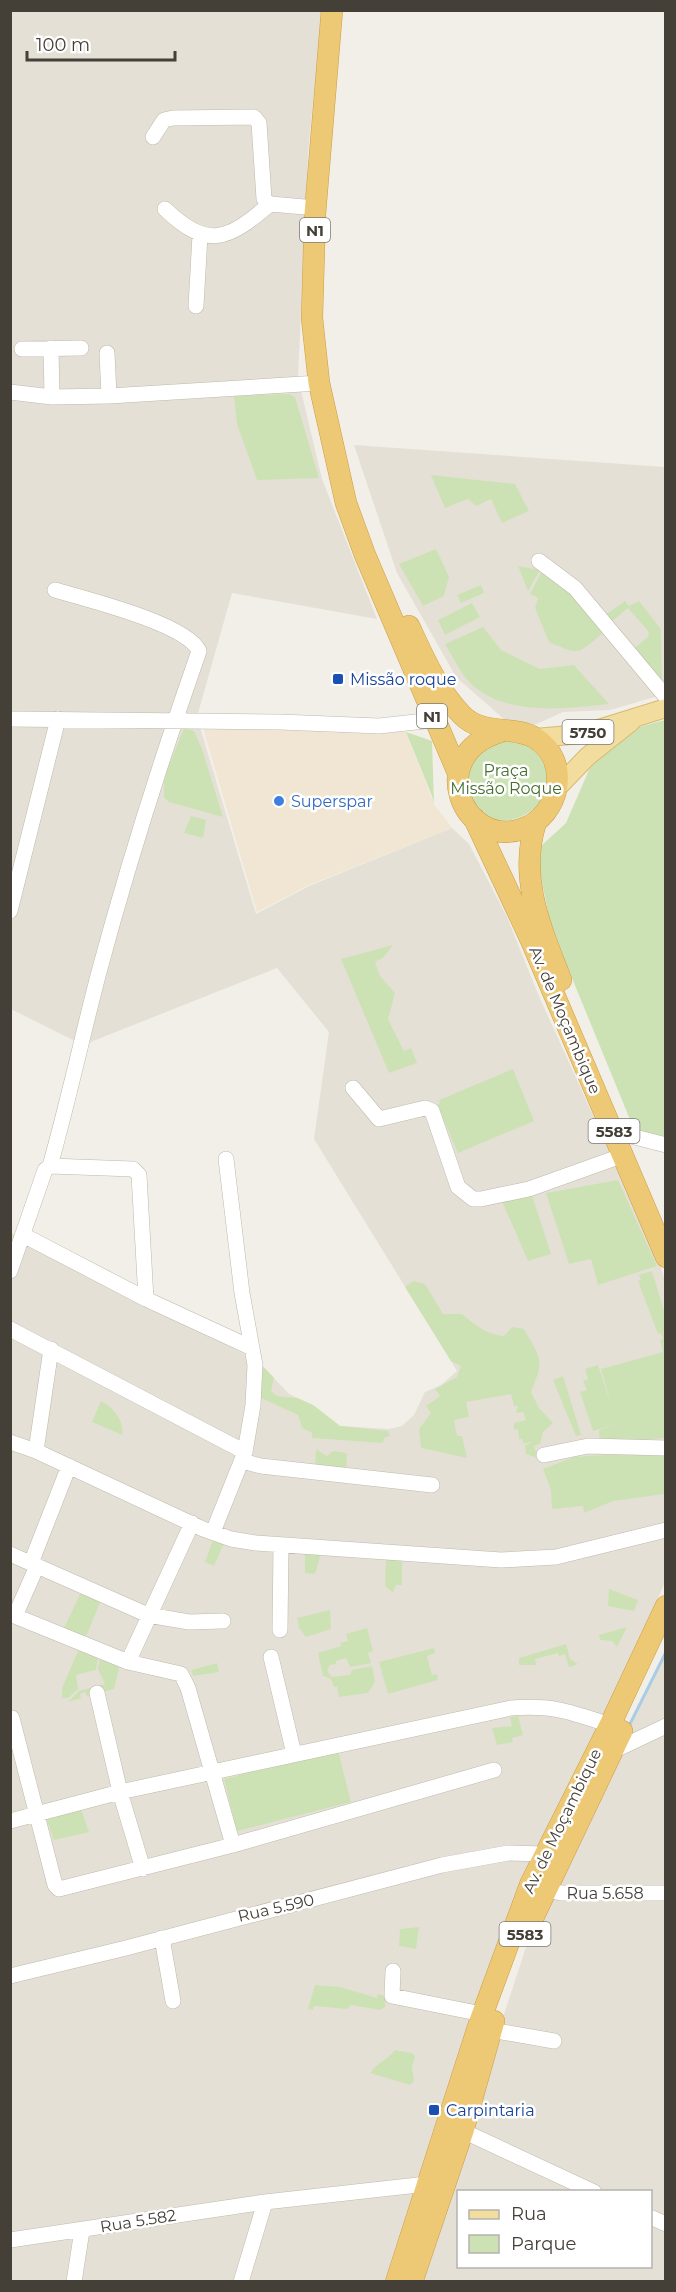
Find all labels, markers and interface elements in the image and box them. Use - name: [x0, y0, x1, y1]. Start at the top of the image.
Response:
- scale bar: [27, 24, 176, 62]
- text: 100 m: [36, 34, 90, 56]
- road number: N1: [300, 218, 330, 242]
- place label: Missão roque: [350, 670, 456, 689]
- marker: Missão roque: [331, 672, 345, 686]
- road number: N1: [417, 704, 447, 728]
- road number: 5750: [562, 720, 614, 744]
- park label: Praça Missão Roque: [450, 761, 562, 798]
- place label: Superspar: [291, 792, 373, 811]
- marker: Superspar: [272, 794, 286, 808]
- street label: Av. de Moçambique: [525, 943, 605, 1097]
- road number: 5583: [588, 1119, 640, 1143]
- street label: Av. de Moçambique: [519, 1746, 605, 1896]
- street label: Rua 5.658: [566, 1884, 644, 1903]
- street label: Rua 5.590: [236, 1890, 316, 1926]
- road number: 5583: [500, 1922, 550, 1946]
- place label: Carpintaria: [446, 2101, 535, 2120]
- marker: Carpintaria: [427, 2103, 441, 2117]
- legend: [457, 2190, 652, 2268]
- text: Rua: [511, 2203, 547, 2225]
- street label: Rua 5.582: [99, 2206, 177, 2236]
- text: Parque: [511, 2233, 577, 2255]

